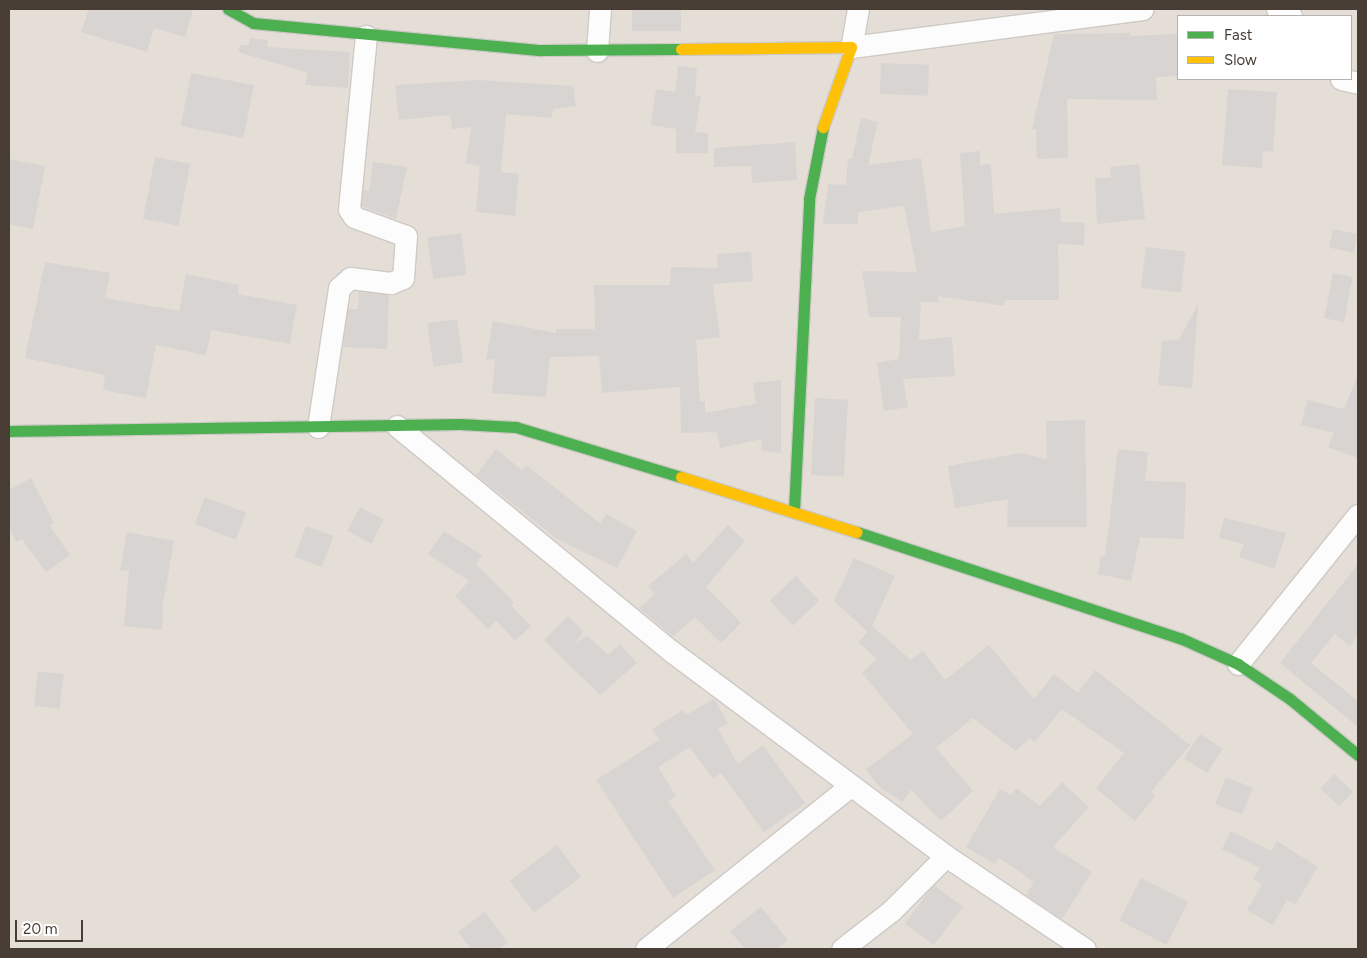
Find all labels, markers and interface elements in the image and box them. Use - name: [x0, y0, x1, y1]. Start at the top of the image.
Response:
- legend: [1177, 15, 1352, 80]
- text: Fast: [1224, 26, 1252, 44]
- text: Slow: [1224, 51, 1257, 69]
- scale bar: [18, 910, 85, 942]
- text: 20 m: [23, 920, 57, 938]

